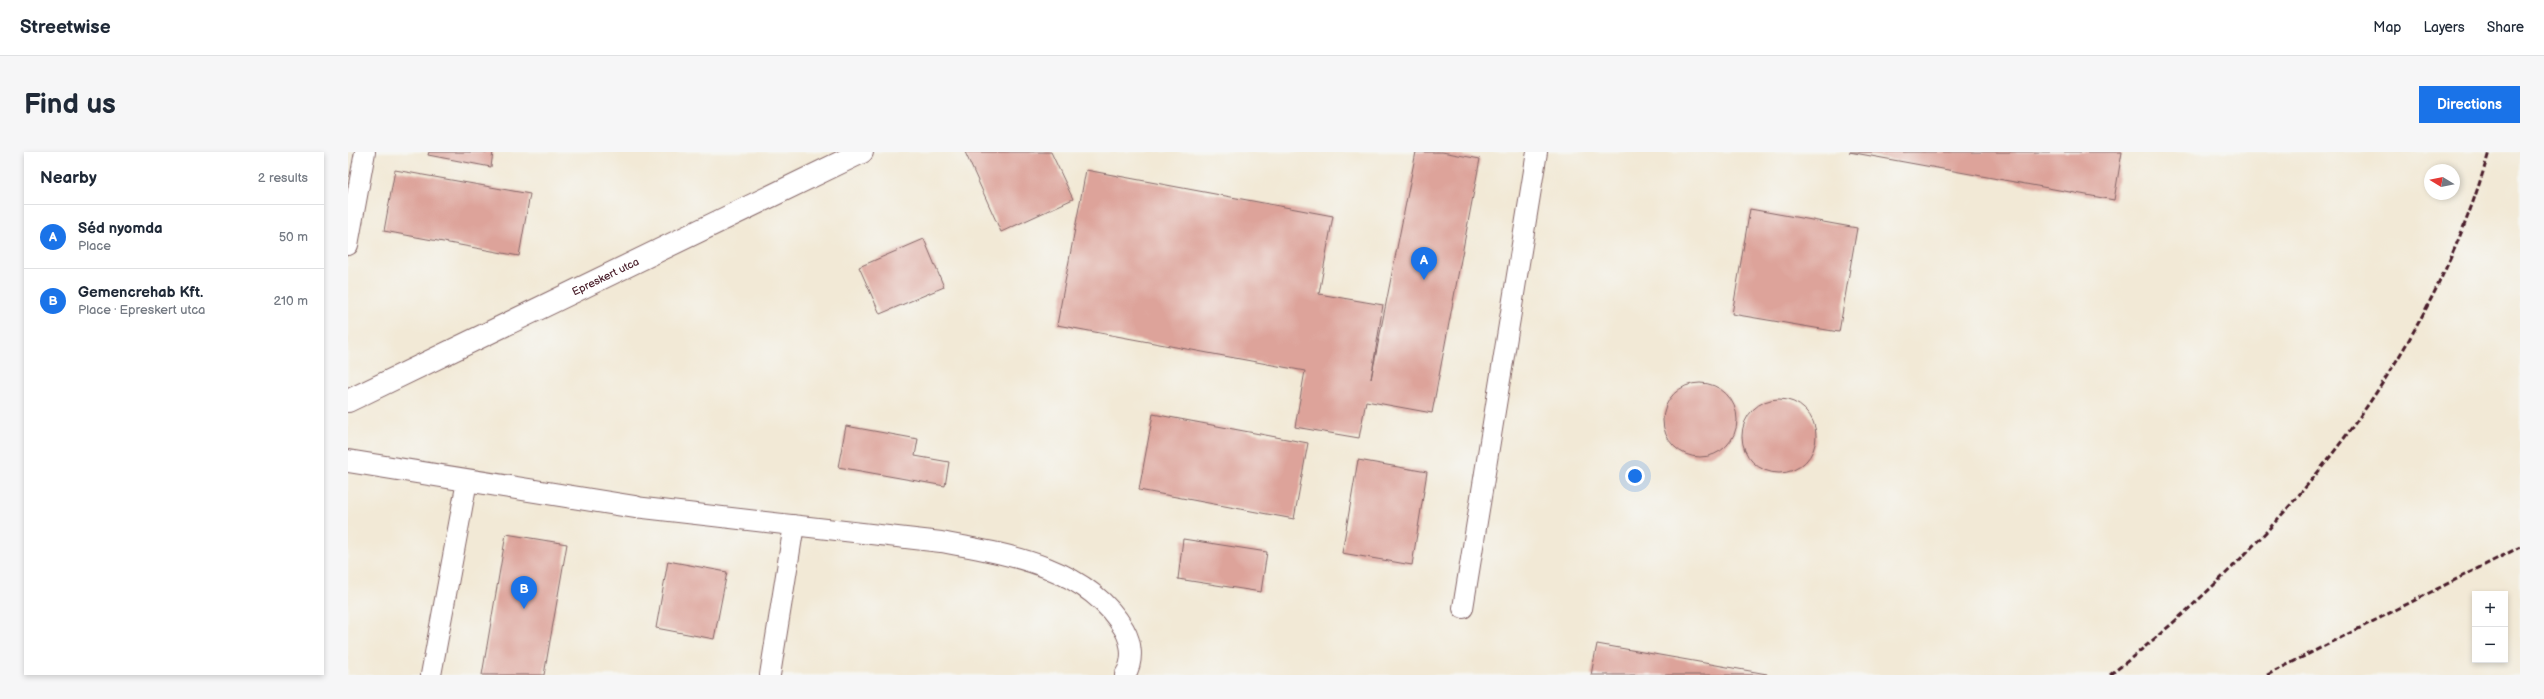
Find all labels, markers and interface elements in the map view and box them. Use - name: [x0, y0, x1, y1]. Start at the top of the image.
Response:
- text: Streetwise: [20, 16, 111, 39]
- text: Map: [2373, 19, 2401, 36]
- text: Layers: [2423, 19, 2465, 36]
- text: Share: [2487, 19, 2524, 36]
- button: Directions: [2419, 86, 2520, 123]
- text: Find us: [24, 88, 116, 121]
- north arrow: [2424, 164, 2460, 200]
- text: Nearby: [40, 168, 97, 188]
- text: 2 results: [258, 170, 308, 186]
- text: Séd nyomda: [78, 219, 163, 238]
- text: A: [49, 229, 57, 245]
- text: 50 m: [279, 229, 308, 245]
- text: Place: [78, 238, 111, 254]
- pin: A: [1411, 247, 1437, 280]
- street label: Epreskert utca: [570, 255, 641, 298]
- text: Gemencrehab Kft.: [78, 283, 203, 302]
- text: B: [48, 293, 58, 309]
- text: 210 m: [274, 293, 308, 309]
- text: Place · Epreskert utca: [78, 302, 205, 318]
- your location: [1625, 466, 1645, 486]
- pin: B: [511, 576, 537, 609]
- map controls: [2472, 591, 2508, 663]
- button: +: [2472, 591, 2508, 627]
- button: −: [2472, 627, 2508, 663]

